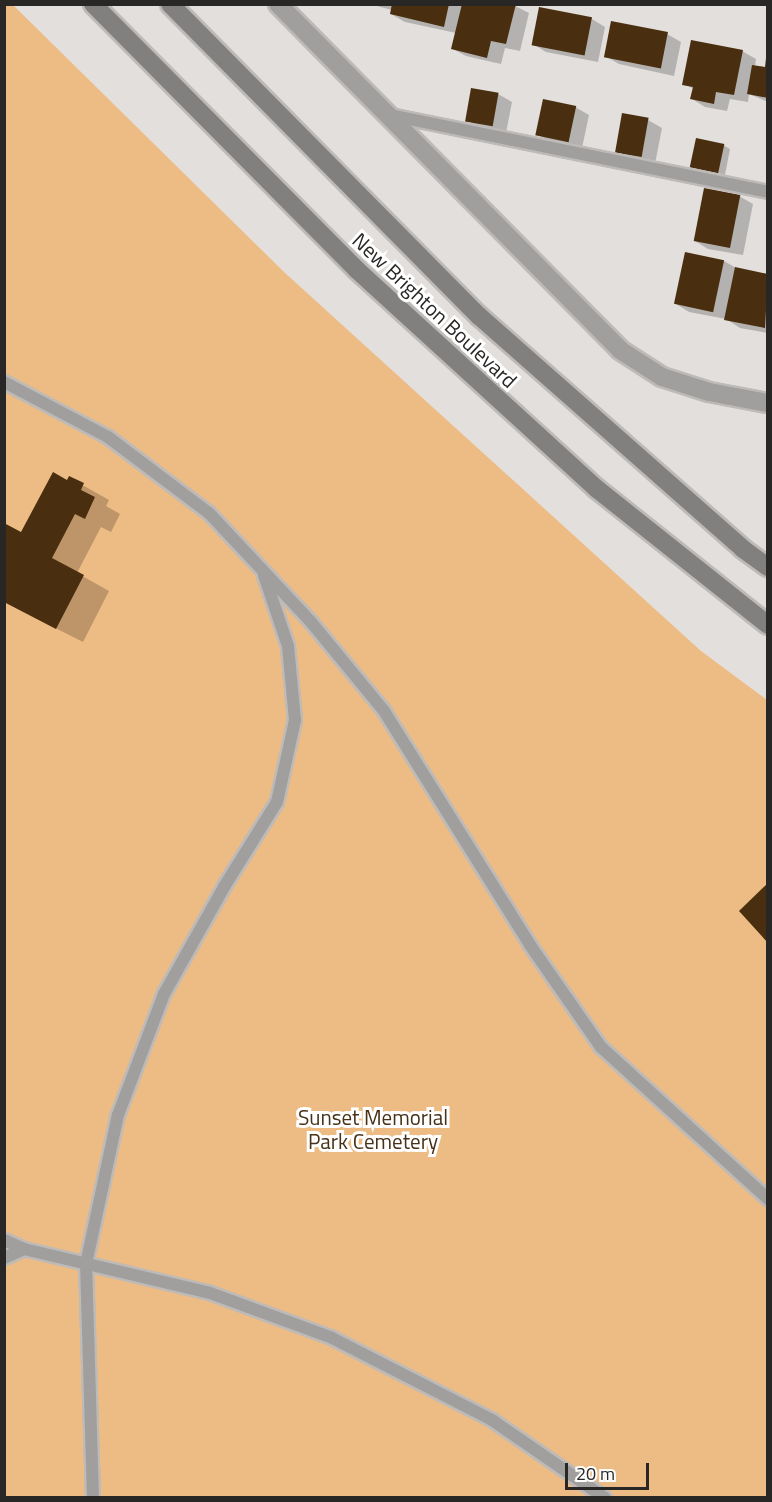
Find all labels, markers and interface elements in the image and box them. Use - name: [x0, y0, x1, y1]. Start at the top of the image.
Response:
- street label: New Brighton Boulevard: [348, 227, 522, 393]
- park label: Sunset Memorial Park Cemetery: [298, 1104, 448, 1154]
- scale bar: [568, 1451, 652, 1489]
- text: 20 m: [576, 1460, 615, 1487]

